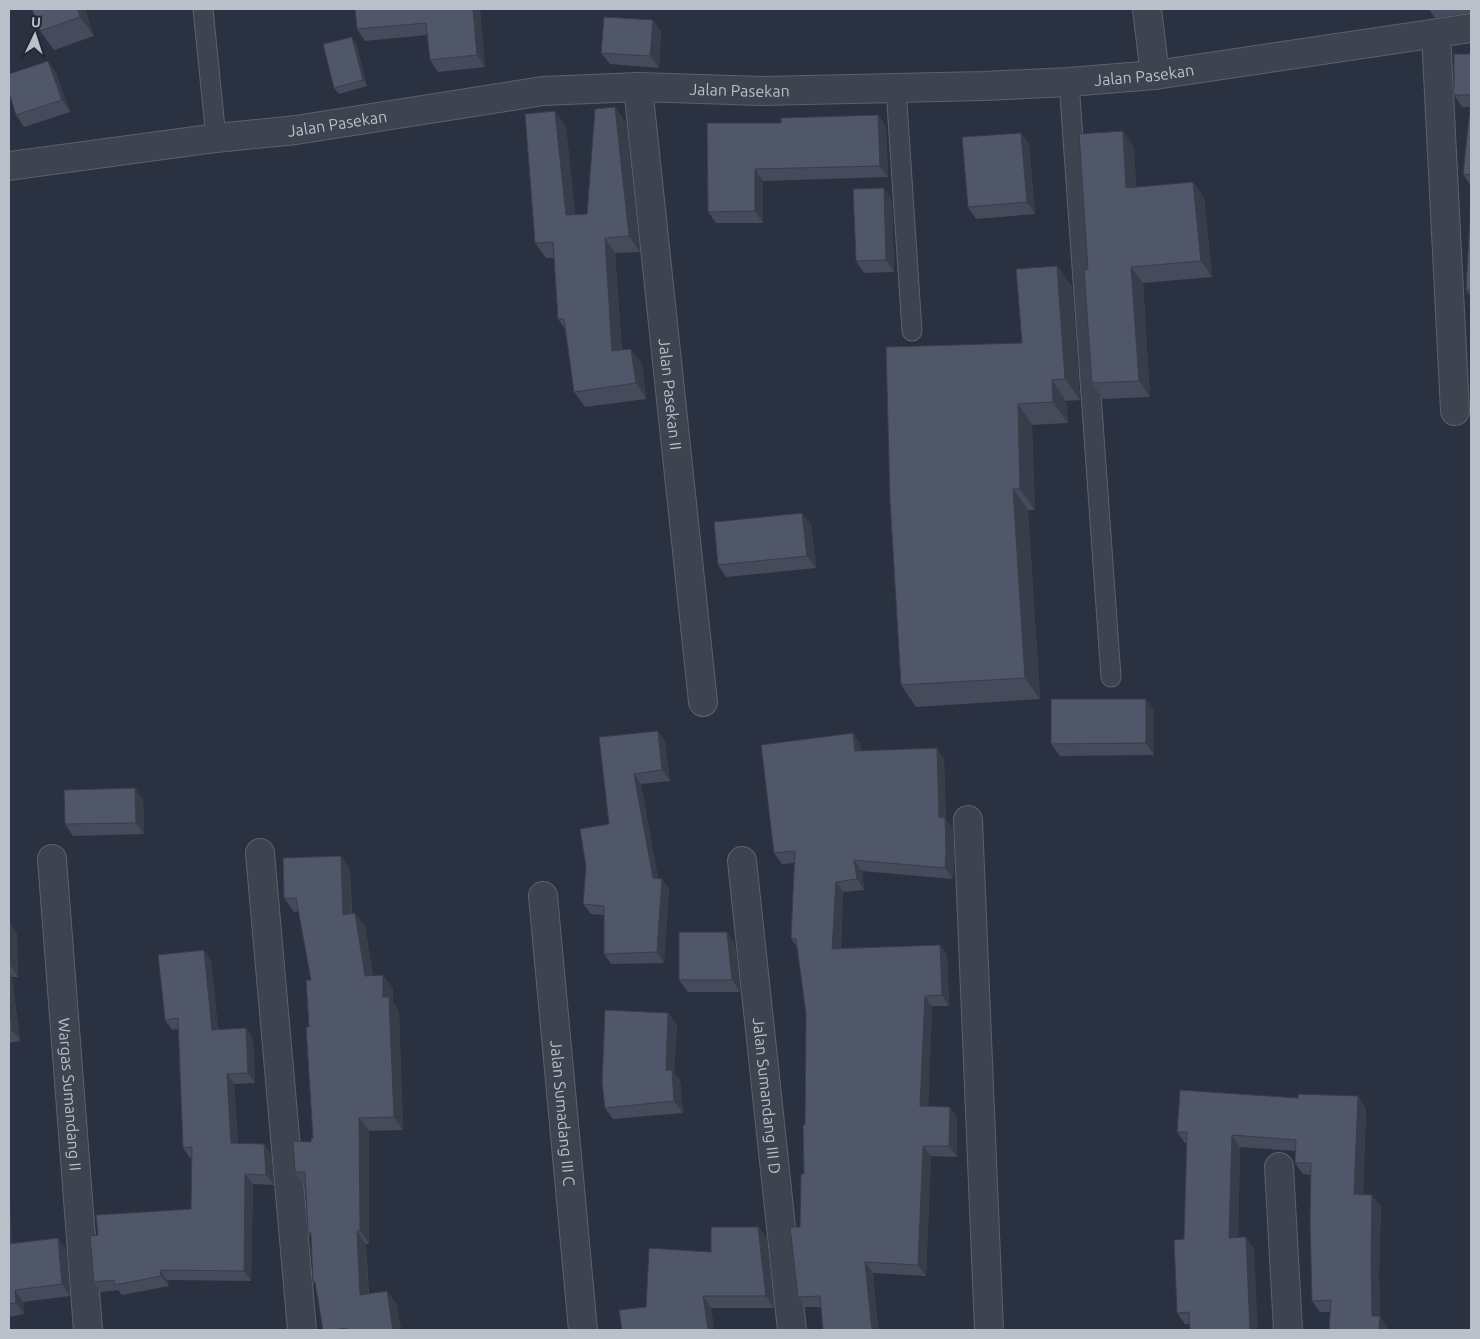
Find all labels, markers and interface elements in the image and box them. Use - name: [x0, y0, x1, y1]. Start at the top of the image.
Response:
- north arrow: [10, 10, 60, 60]
- text: U: [30, 14, 41, 30]
- street label: Jalan Pasekan: [1093, 60, 1195, 89]
- street label: Jalan Pasekan: [689, 80, 790, 100]
- street label: Jalan Pasekan: [287, 107, 388, 140]
- street label: Jalan Pasekan II: [656, 338, 685, 451]
- street label: Wargas Sumandang II: [55, 1017, 85, 1171]
- street label: Jalan Sumandang III D: [750, 1017, 784, 1175]
- street label: Jalan Sumadang III C: [547, 1039, 579, 1187]

